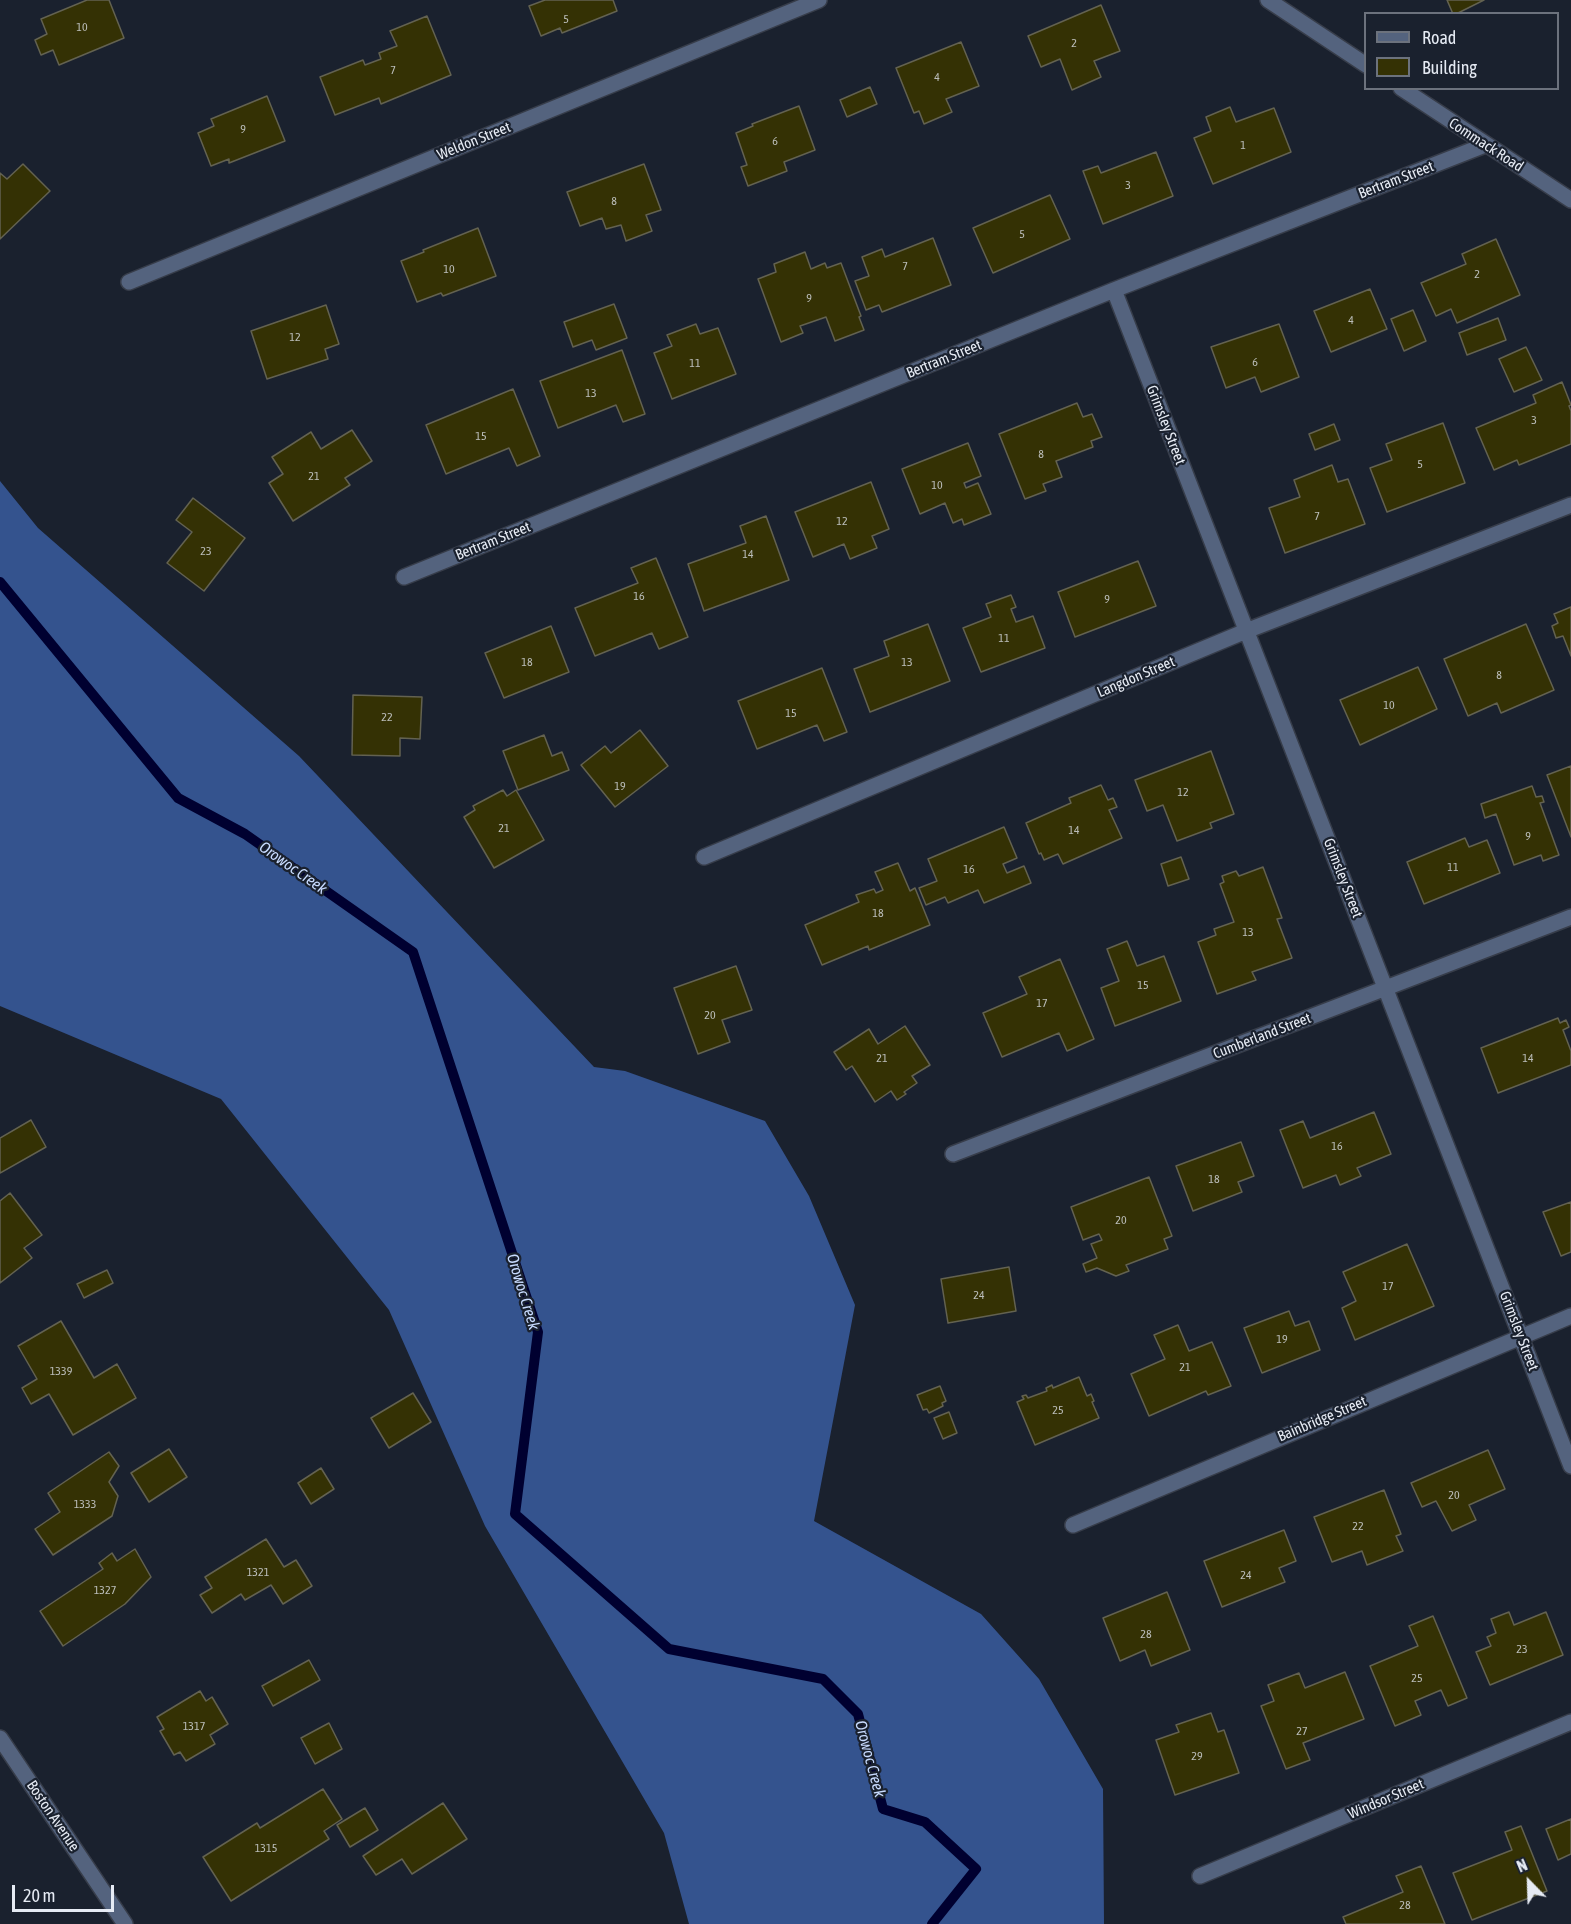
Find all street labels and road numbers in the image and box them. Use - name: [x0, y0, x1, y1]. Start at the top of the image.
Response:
- street label: Commack Road: [1445, 114, 1527, 176]
- street label: Weldon Street: [435, 118, 513, 164]
- street label: Bertram Street: [1356, 157, 1436, 203]
- street label: Bertram Street: [904, 336, 984, 382]
- street label: Grimsley Street: [1143, 383, 1189, 467]
- street label: Bertram Street: [453, 518, 533, 564]
- street label: Langdon Street: [1094, 653, 1178, 701]
- street label: Grimsley Street: [1320, 836, 1366, 920]
- street label: Cumberland Street: [1210, 1009, 1314, 1063]
- street label: Grimsley Street: [1496, 1289, 1542, 1373]
- street label: Bainbridge Street: [1275, 1392, 1369, 1446]
- street label: Windsor Street: [1345, 1775, 1427, 1823]
- street label: Boston Avenue: [23, 1777, 83, 1855]

